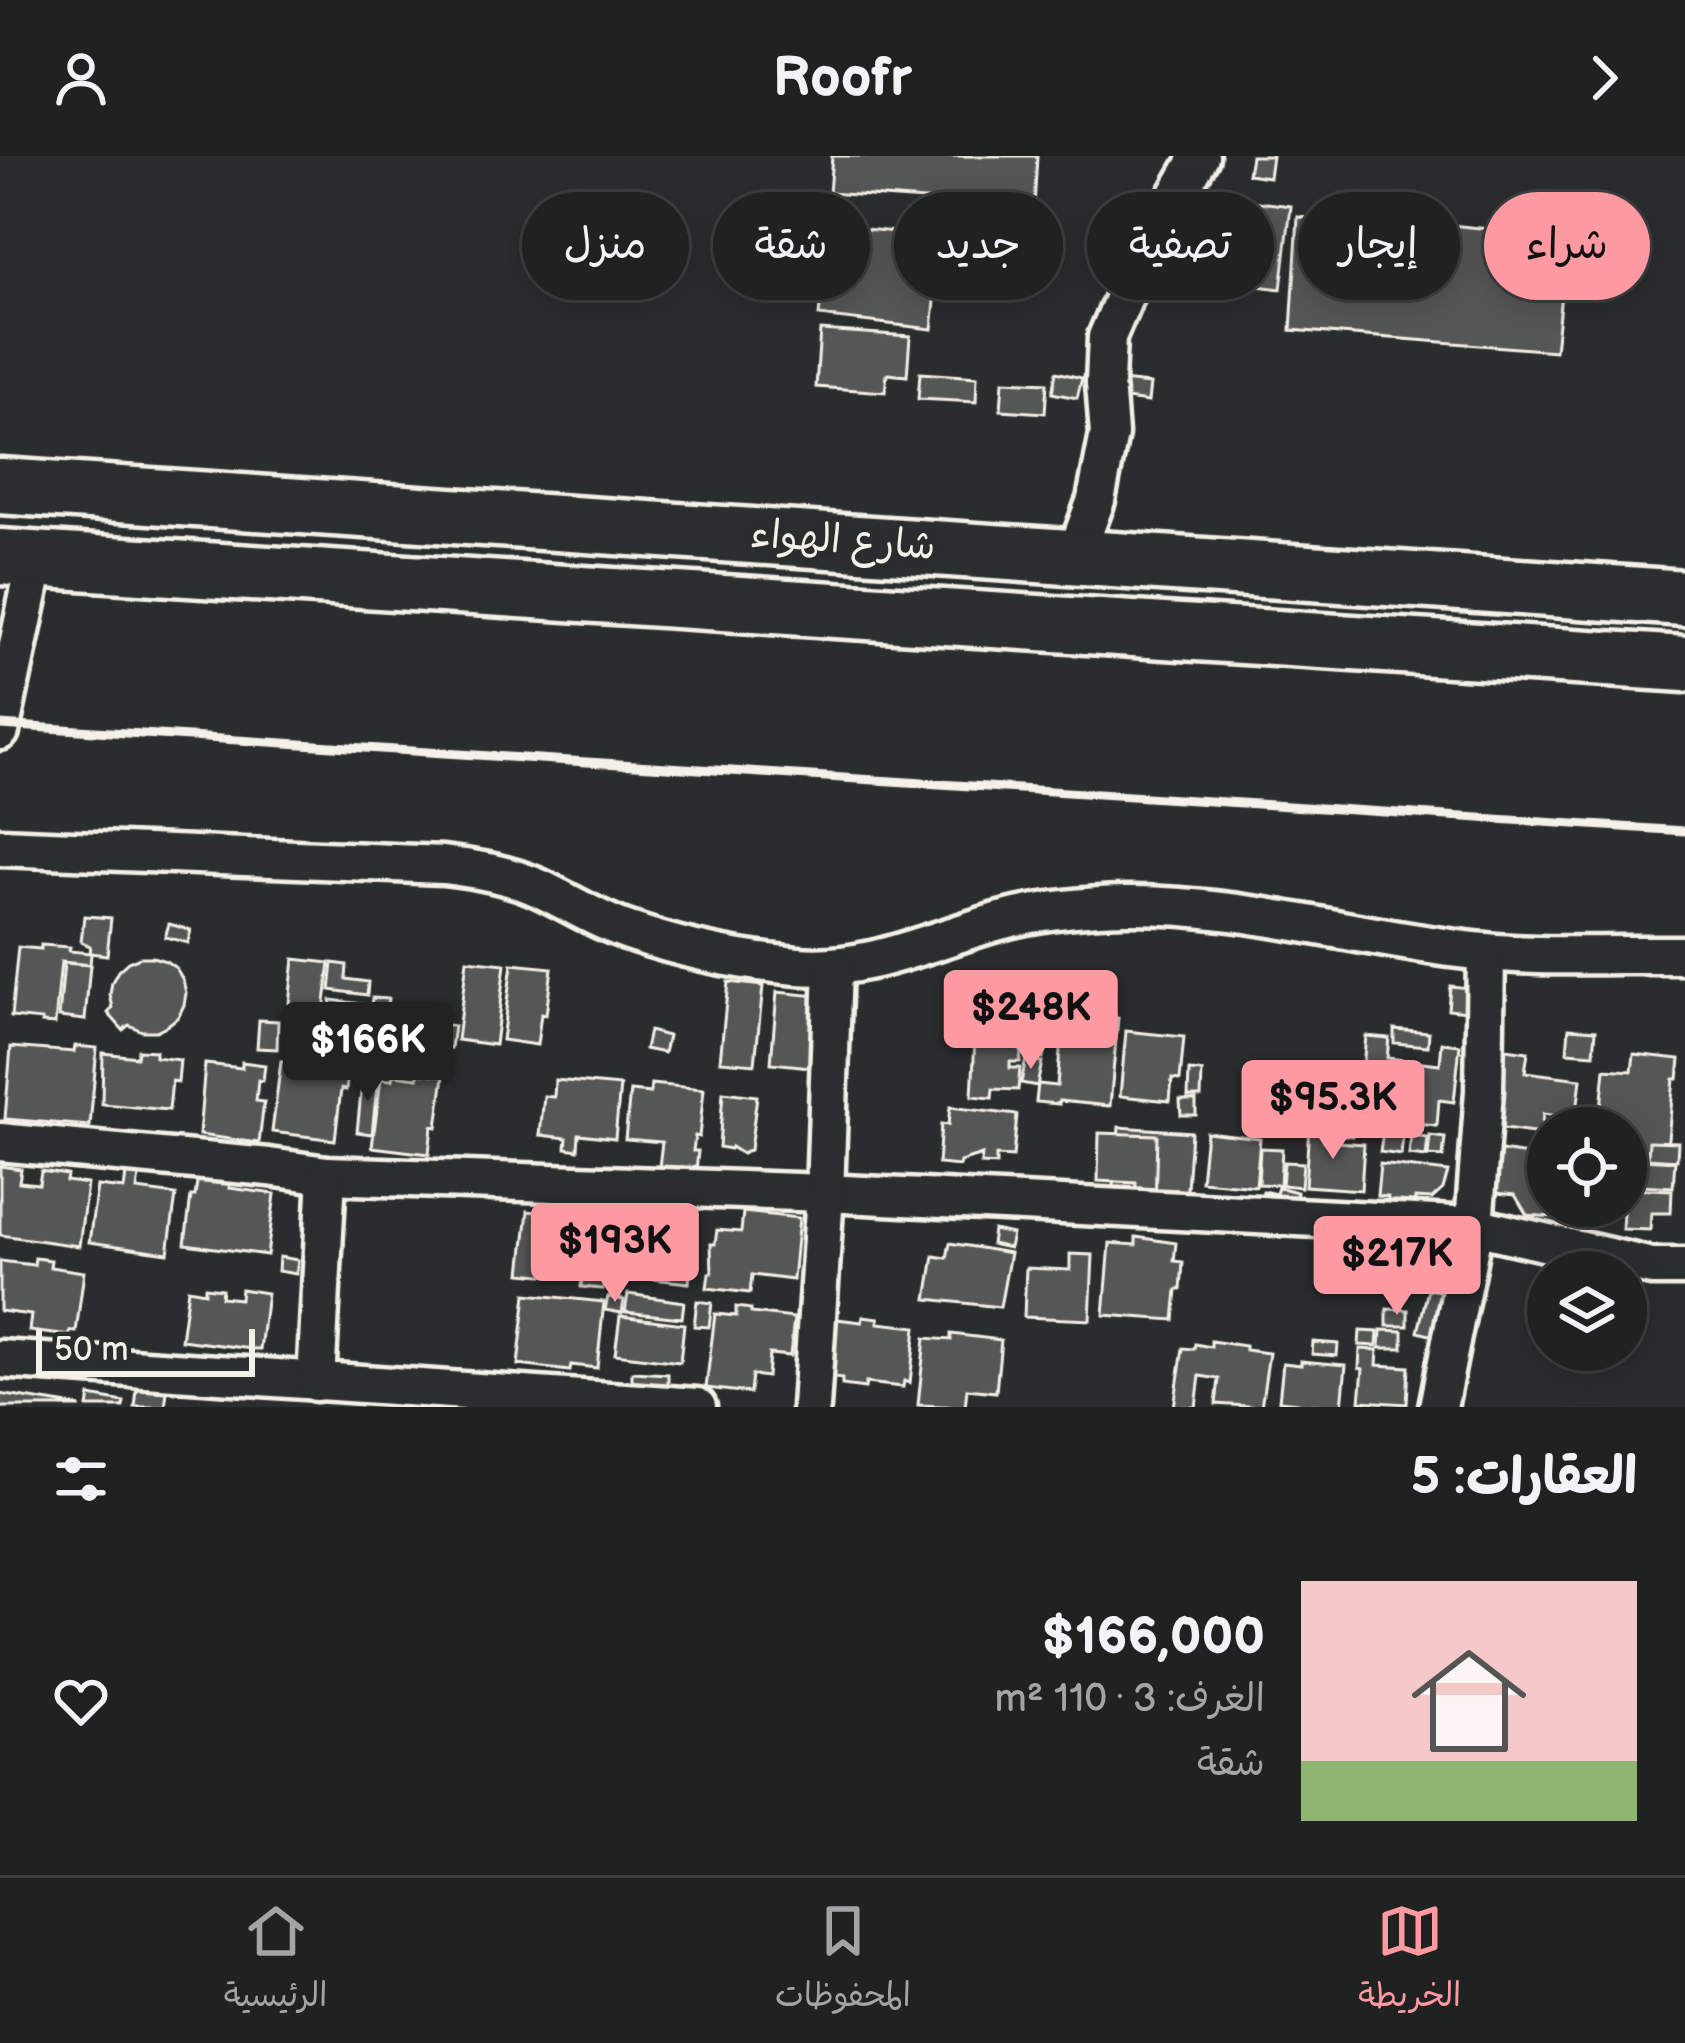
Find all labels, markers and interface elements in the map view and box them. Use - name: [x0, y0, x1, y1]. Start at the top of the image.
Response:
- icon: person: [48, 45, 114, 111]
- icon: forward: [1571, 45, 1637, 111]
- text: Roofr: [773, 46, 912, 111]
- chip: منزل: [522, 192, 689, 300]
- chip: شقة: [713, 192, 870, 300]
- chip: جديد: [894, 192, 1063, 300]
- chip: تصفية: [1087, 192, 1274, 300]
- chip: إيجار: [1298, 192, 1460, 300]
- chip: شراء: [1484, 192, 1650, 300]
- street label: شارع الهواء: [749, 511, 937, 573]
- pin: $248K: [947, 970, 1115, 1072]
- text: $248K: [971, 985, 1091, 1032]
- pin: $166K: [284, 1002, 452, 1104]
- text: $166K: [310, 1017, 426, 1064]
- pin: $95.3K: [1235, 1060, 1431, 1162]
- text: $95.3K: [1269, 1075, 1397, 1122]
- map controls: [1527, 1107, 1647, 1371]
- button: locate: [1527, 1107, 1647, 1227]
- pin: $193K: [531, 1203, 699, 1305]
- pin: $217K: [1313, 1216, 1481, 1318]
- text: $193K: [558, 1218, 672, 1265]
- text: $217K: [1341, 1231, 1453, 1278]
- button: layers: [1527, 1251, 1647, 1371]
- scale bar: [36, 1323, 255, 1376]
- text: 50 m: [54, 1330, 129, 1370]
- icon: filters: [48, 1446, 114, 1512]
- text: العقارات: 5: [1411, 1447, 1637, 1508]
- text: $166,000: [1041, 1607, 1265, 1668]
- icon: home: [1397, 1629, 1541, 1773]
- icon: heart: [48, 1668, 114, 1734]
- text: الغرف: 3 · 110 m²: [994, 1676, 1265, 1723]
- text: شقة: [1197, 1740, 1265, 1787]
- tab: الرئيسية: [224, 1898, 327, 2024]
- tab: المحفوظات: [775, 1898, 911, 2024]
- tab: الخريطة: [1358, 1898, 1461, 2024]

